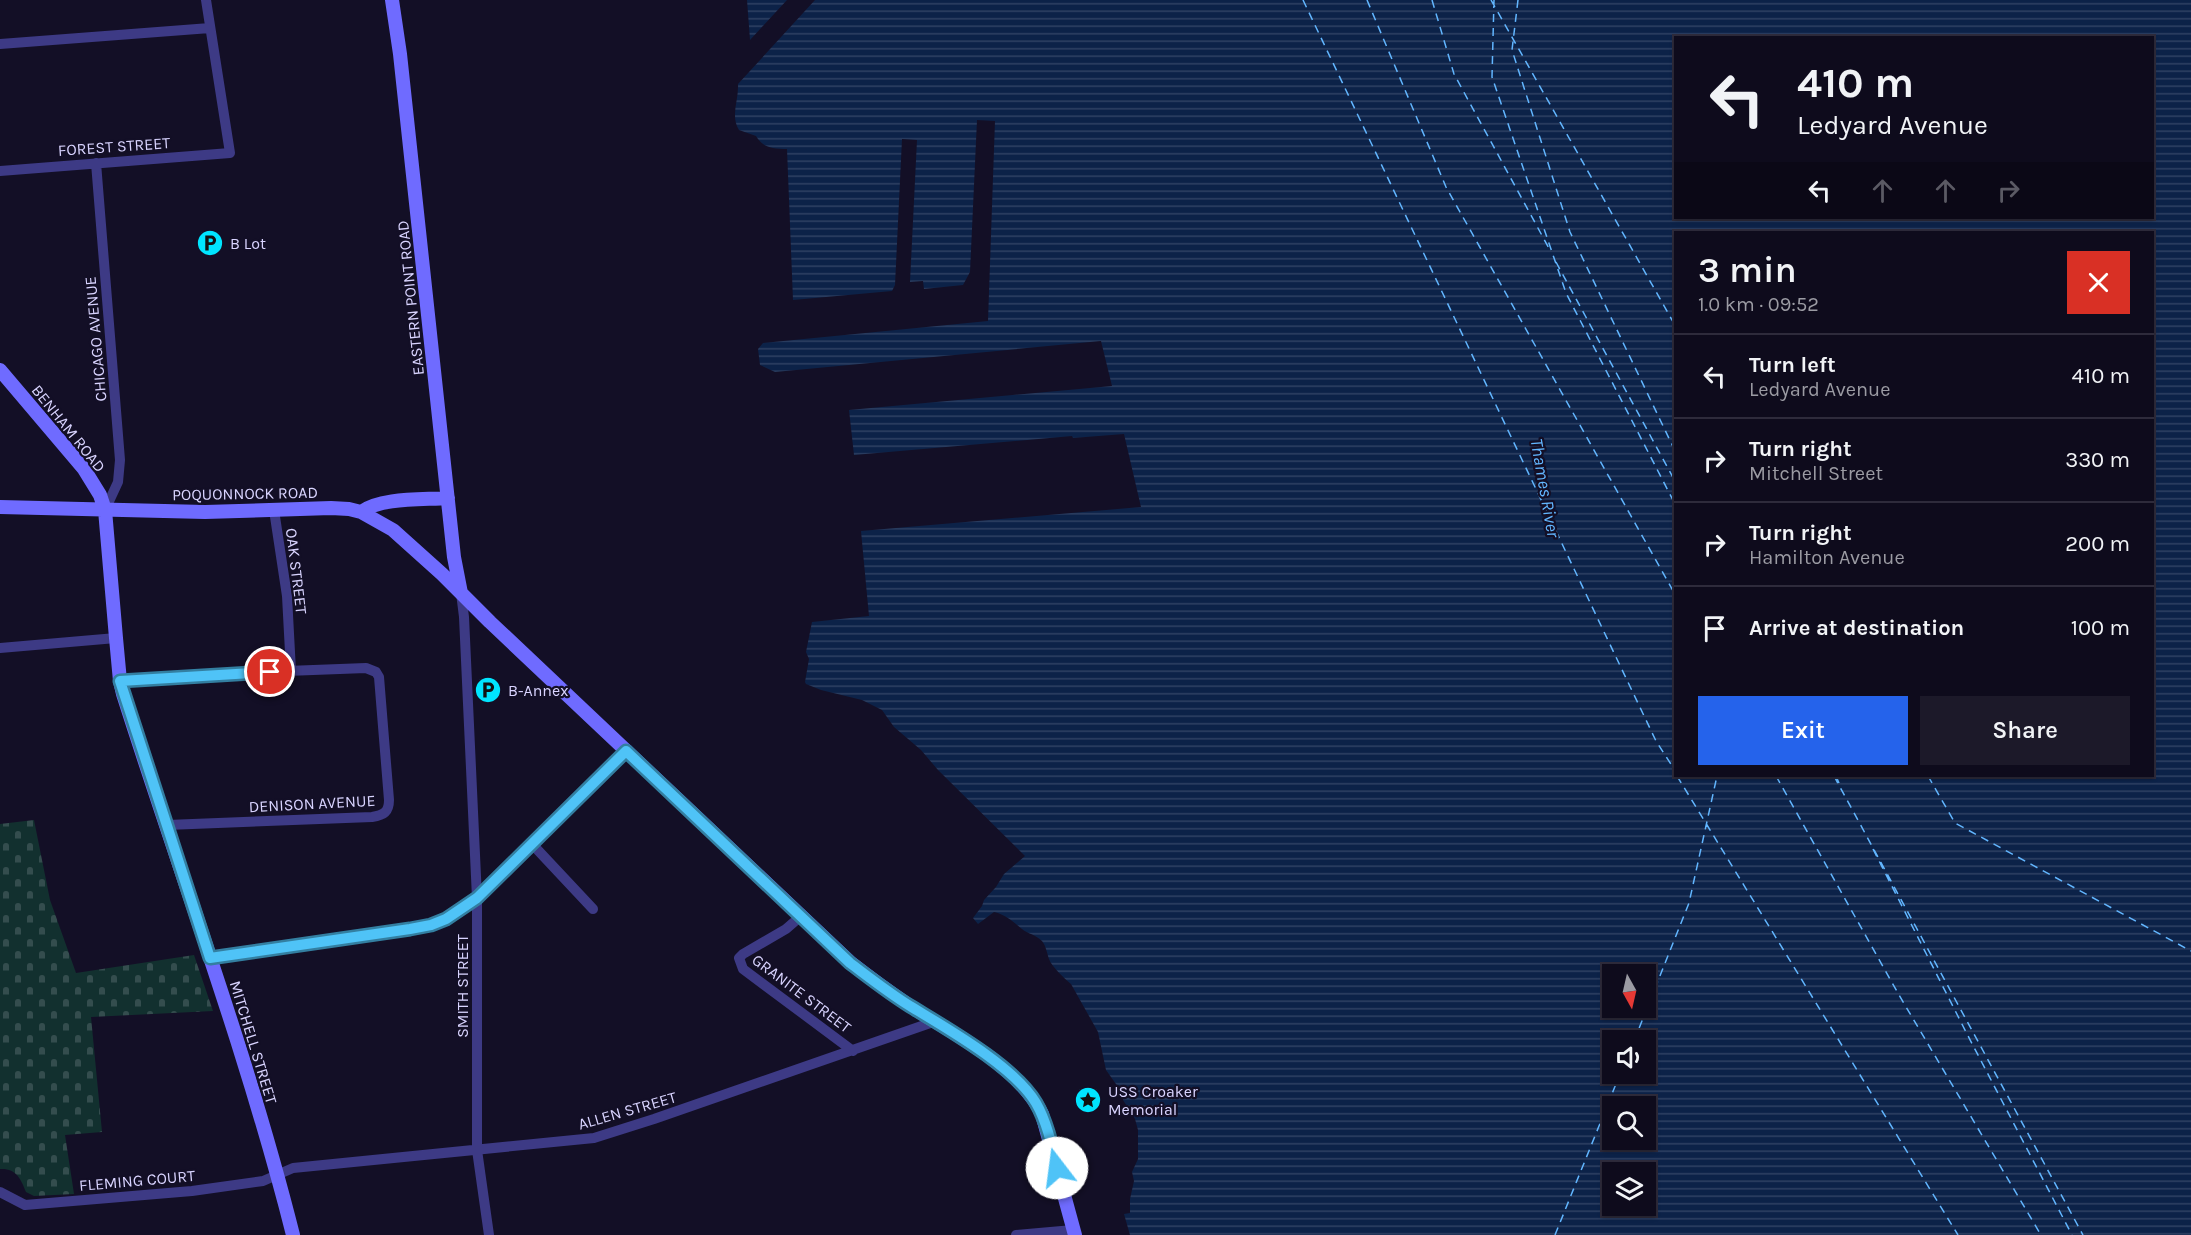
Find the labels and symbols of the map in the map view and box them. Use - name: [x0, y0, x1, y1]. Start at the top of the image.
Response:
- street label: FOREST STREET: [57, 133, 171, 160]
- street label: EASTERN POINT ROAD: [393, 220, 428, 376]
- parking icon: B Lot: [195, 228, 225, 258]
- place label: B Lot: [230, 234, 266, 253]
- street label: CHICAGO AVENUE: [81, 276, 110, 402]
- street label: BENHAM ROAD: [28, 381, 110, 476]
- water label: Thames River: [1525, 437, 1565, 540]
- street label: POQUONNOCK ROAD: [172, 483, 318, 504]
- street label: OAK STREET: [282, 527, 311, 615]
- pin: [244, 646, 295, 697]
- parking icon: B-Annex: [473, 675, 503, 705]
- place label: B-Annex: [508, 681, 568, 700]
- street label: DENISON AVENUE: [248, 791, 376, 816]
- street label: SMITH STREET: [453, 934, 472, 1038]
- street label: GRANITE STREET: [748, 950, 855, 1037]
- north arrow: [1602, 964, 1656, 1018]
- street label: MITCHELL STREET: [226, 978, 281, 1106]
- place label: USS Croaker Memorial: [1108, 1082, 1198, 1119]
- place icon: USS Croaker Memorial: [1073, 1085, 1103, 1115]
- street label: ALLEN STREET: [576, 1087, 678, 1134]
- position arrow: [1025, 1136, 1089, 1200]
- street label: FLEMING COURT: [78, 1166, 196, 1195]

